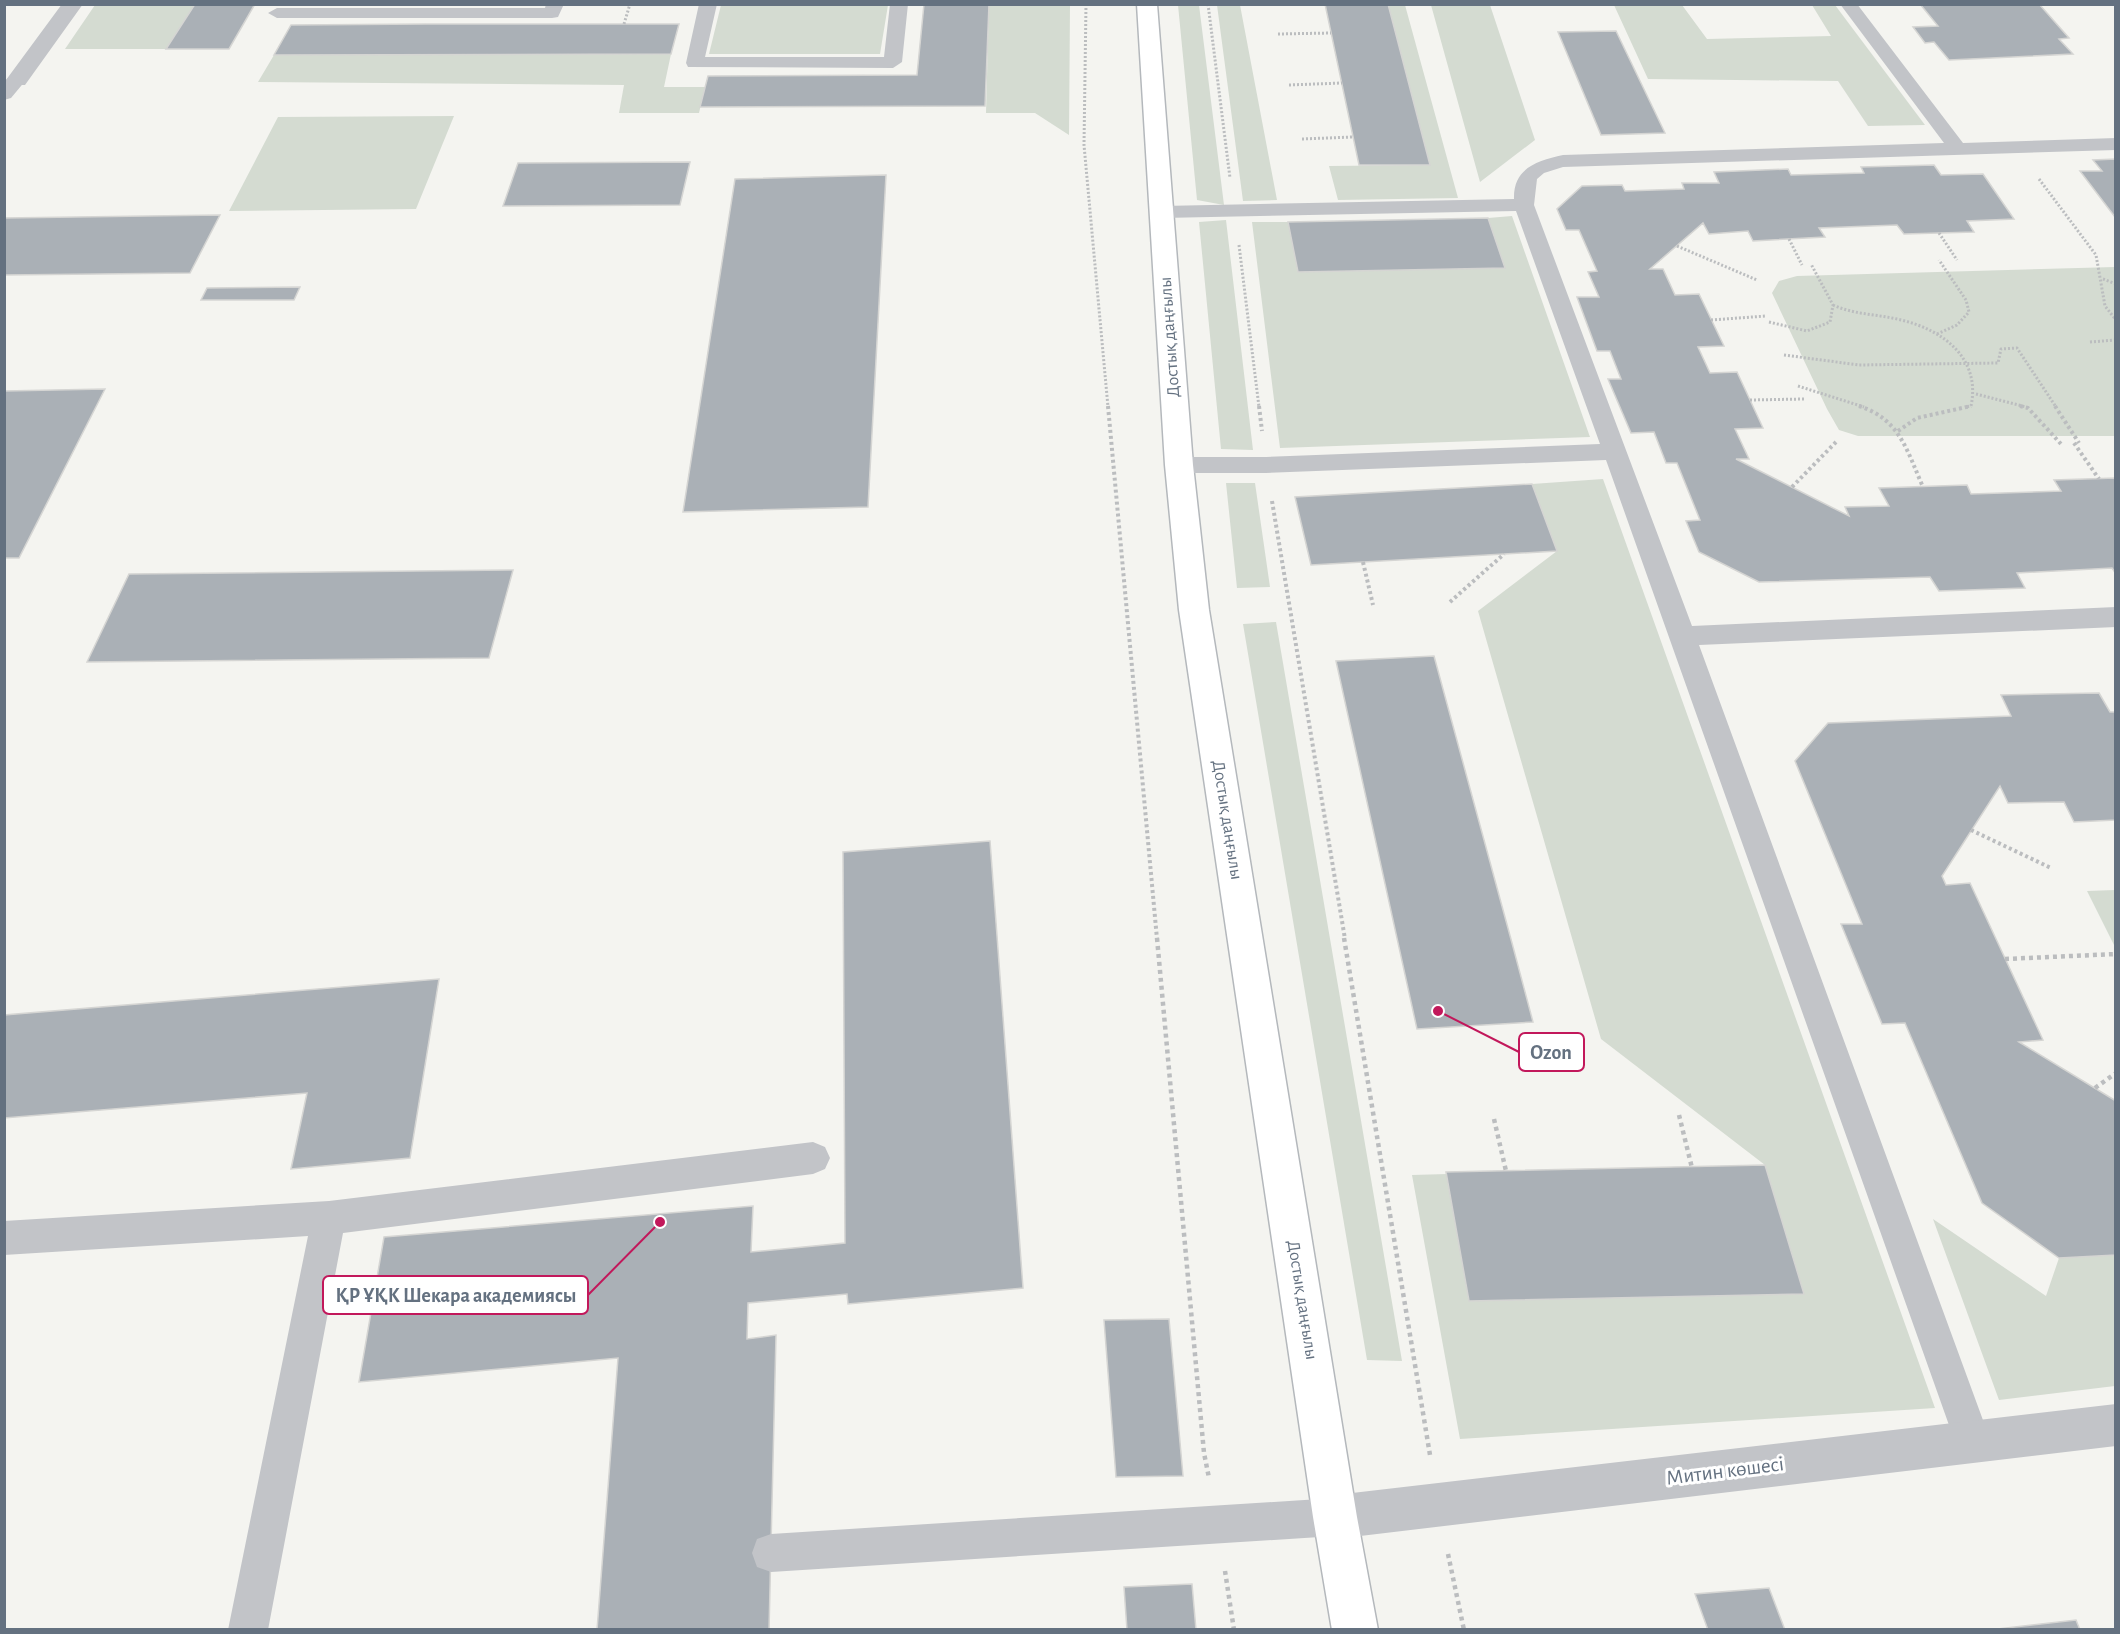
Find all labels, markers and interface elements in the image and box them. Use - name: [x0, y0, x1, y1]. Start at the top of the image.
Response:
- street label: Достық даңғылы: [1157, 276, 1183, 398]
- street label: Достық даңғылы: [1209, 759, 1245, 881]
- callout: Ozon: [1519, 1033, 1584, 1071]
- text: Ozon: [1530, 1043, 1572, 1063]
- street label: Достық даңғылы: [1284, 1239, 1320, 1361]
- callout: ҚР ҰҚК Шекара академиясы: [323, 1276, 588, 1314]
- text: ҚР ҰҚК Шекара академиясы: [335, 1286, 577, 1306]
- street label: Митин көшесі: [1665, 1453, 1785, 1489]

